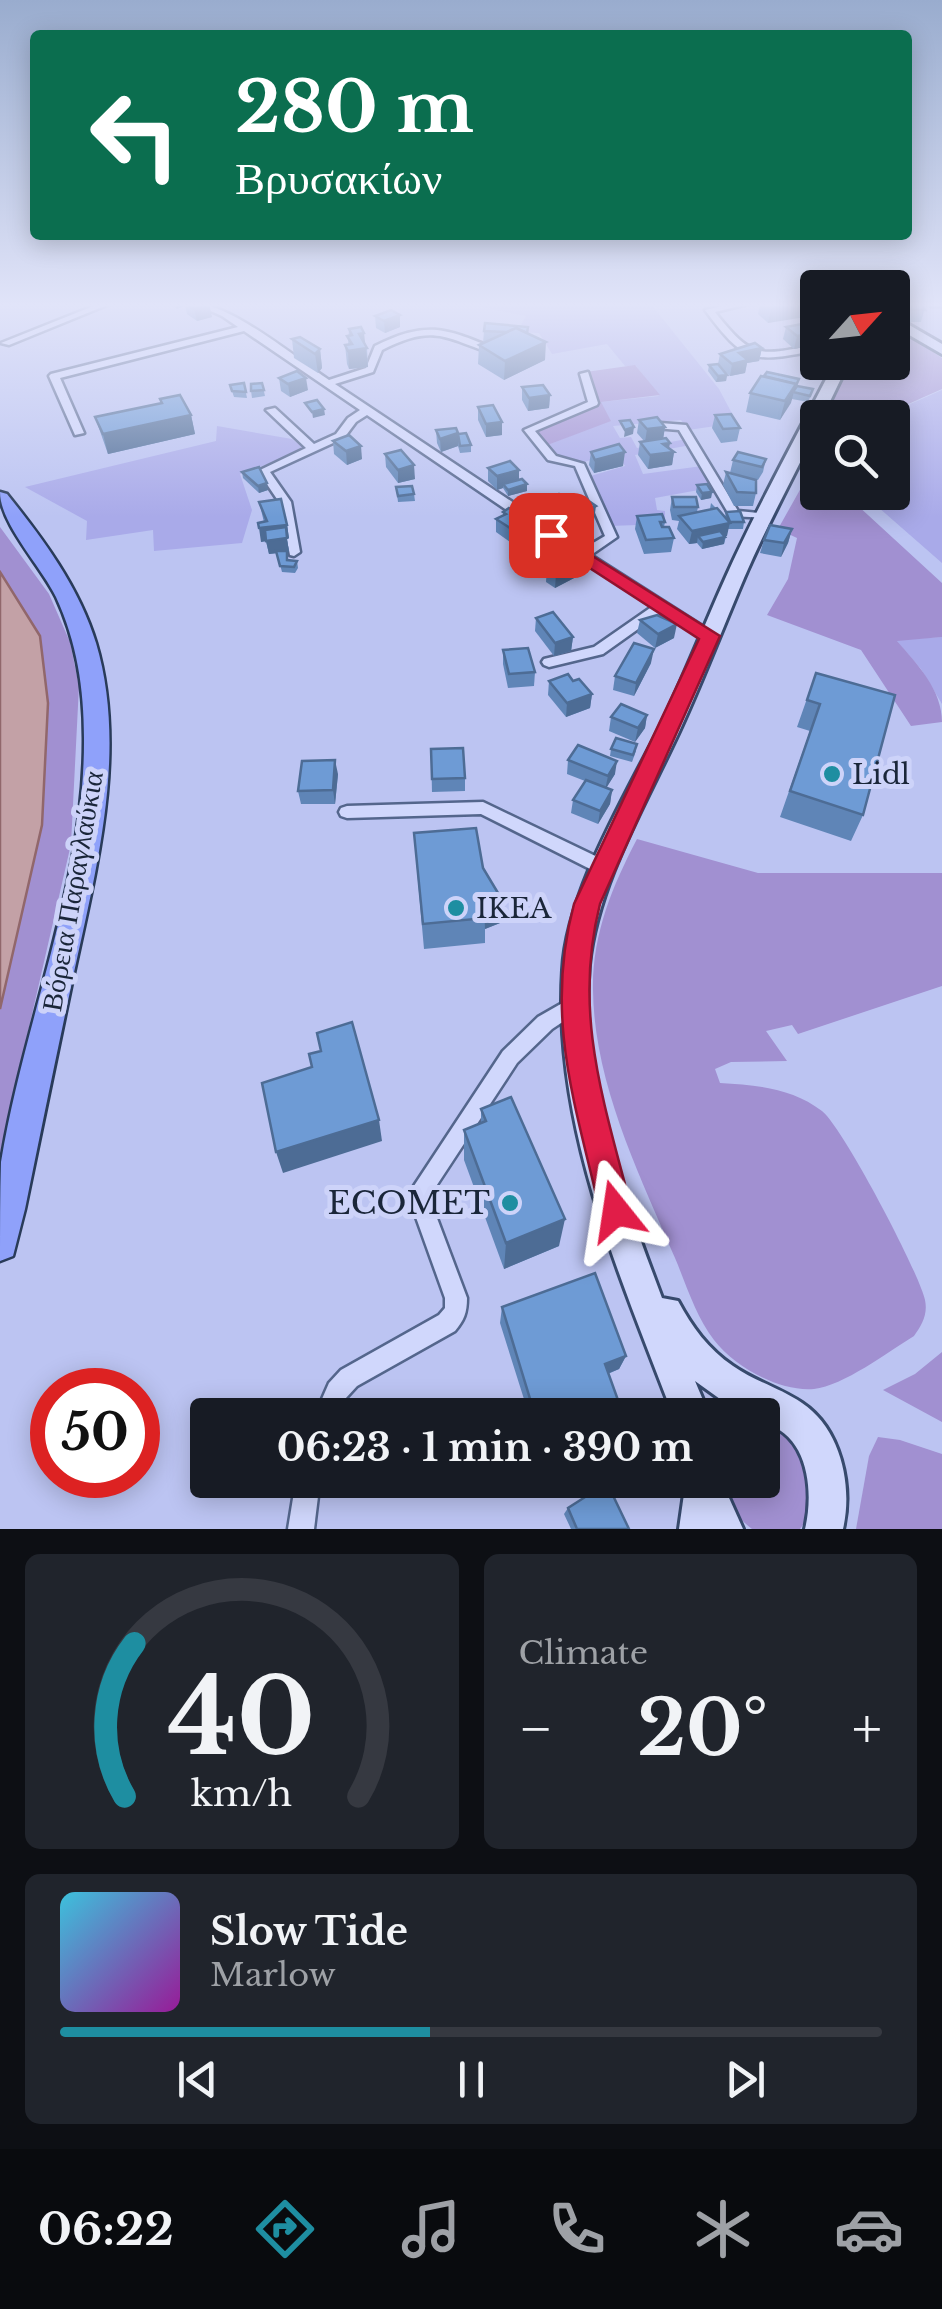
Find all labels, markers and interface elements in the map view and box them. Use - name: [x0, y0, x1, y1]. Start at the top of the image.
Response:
- text: 280 m: [235, 64, 474, 151]
- icon: left: [70, 70, 200, 200]
- text: Βρυσακίων: [235, 150, 442, 206]
- north arrow: [800, 270, 910, 380]
- map controls: [800, 270, 910, 510]
- button: search: [800, 400, 910, 510]
- pin: [509, 493, 594, 578]
- icon: arrive: [524, 508, 579, 563]
- place label: Lidl: [852, 757, 910, 792]
- marker: Lidl: [821, 763, 843, 785]
- street label: Βόρεια Παραγλαύκια: [34, 768, 111, 1014]
- place label: IKEA: [476, 891, 552, 926]
- marker: IKEA: [445, 897, 467, 919]
- position arrow: [564, 1159, 668, 1263]
- place label: ECOMET: [327, 1183, 490, 1223]
- marker: ECOMET: [499, 1192, 521, 1214]
- speed limit sign: 50: [30, 1368, 160, 1498]
- text: 06:23 · 1 min · 390 m: [277, 1424, 693, 1471]
- text: Climate: [519, 1633, 648, 1673]
- text: 40: [168, 1653, 316, 1782]
- text: 20°: [637, 1682, 768, 1775]
- text: −: [519, 1695, 553, 1763]
- text: +: [852, 1695, 882, 1763]
- text: km/h: [191, 1771, 292, 1816]
- text: Slow Tide: [210, 1908, 408, 1955]
- text: Marlow: [210, 1955, 336, 1995]
- icon: previous: [170, 2052, 225, 2107]
- icon: pause: [444, 2052, 499, 2107]
- icon: next: [718, 2052, 773, 2107]
- icon: directions: [250, 2194, 320, 2264]
- icon: music: [396, 2194, 466, 2264]
- icon: phone: [542, 2194, 612, 2264]
- icon: climate: [688, 2194, 758, 2264]
- icon: car: [834, 2194, 904, 2264]
- text: 06:22: [38, 2201, 174, 2257]

